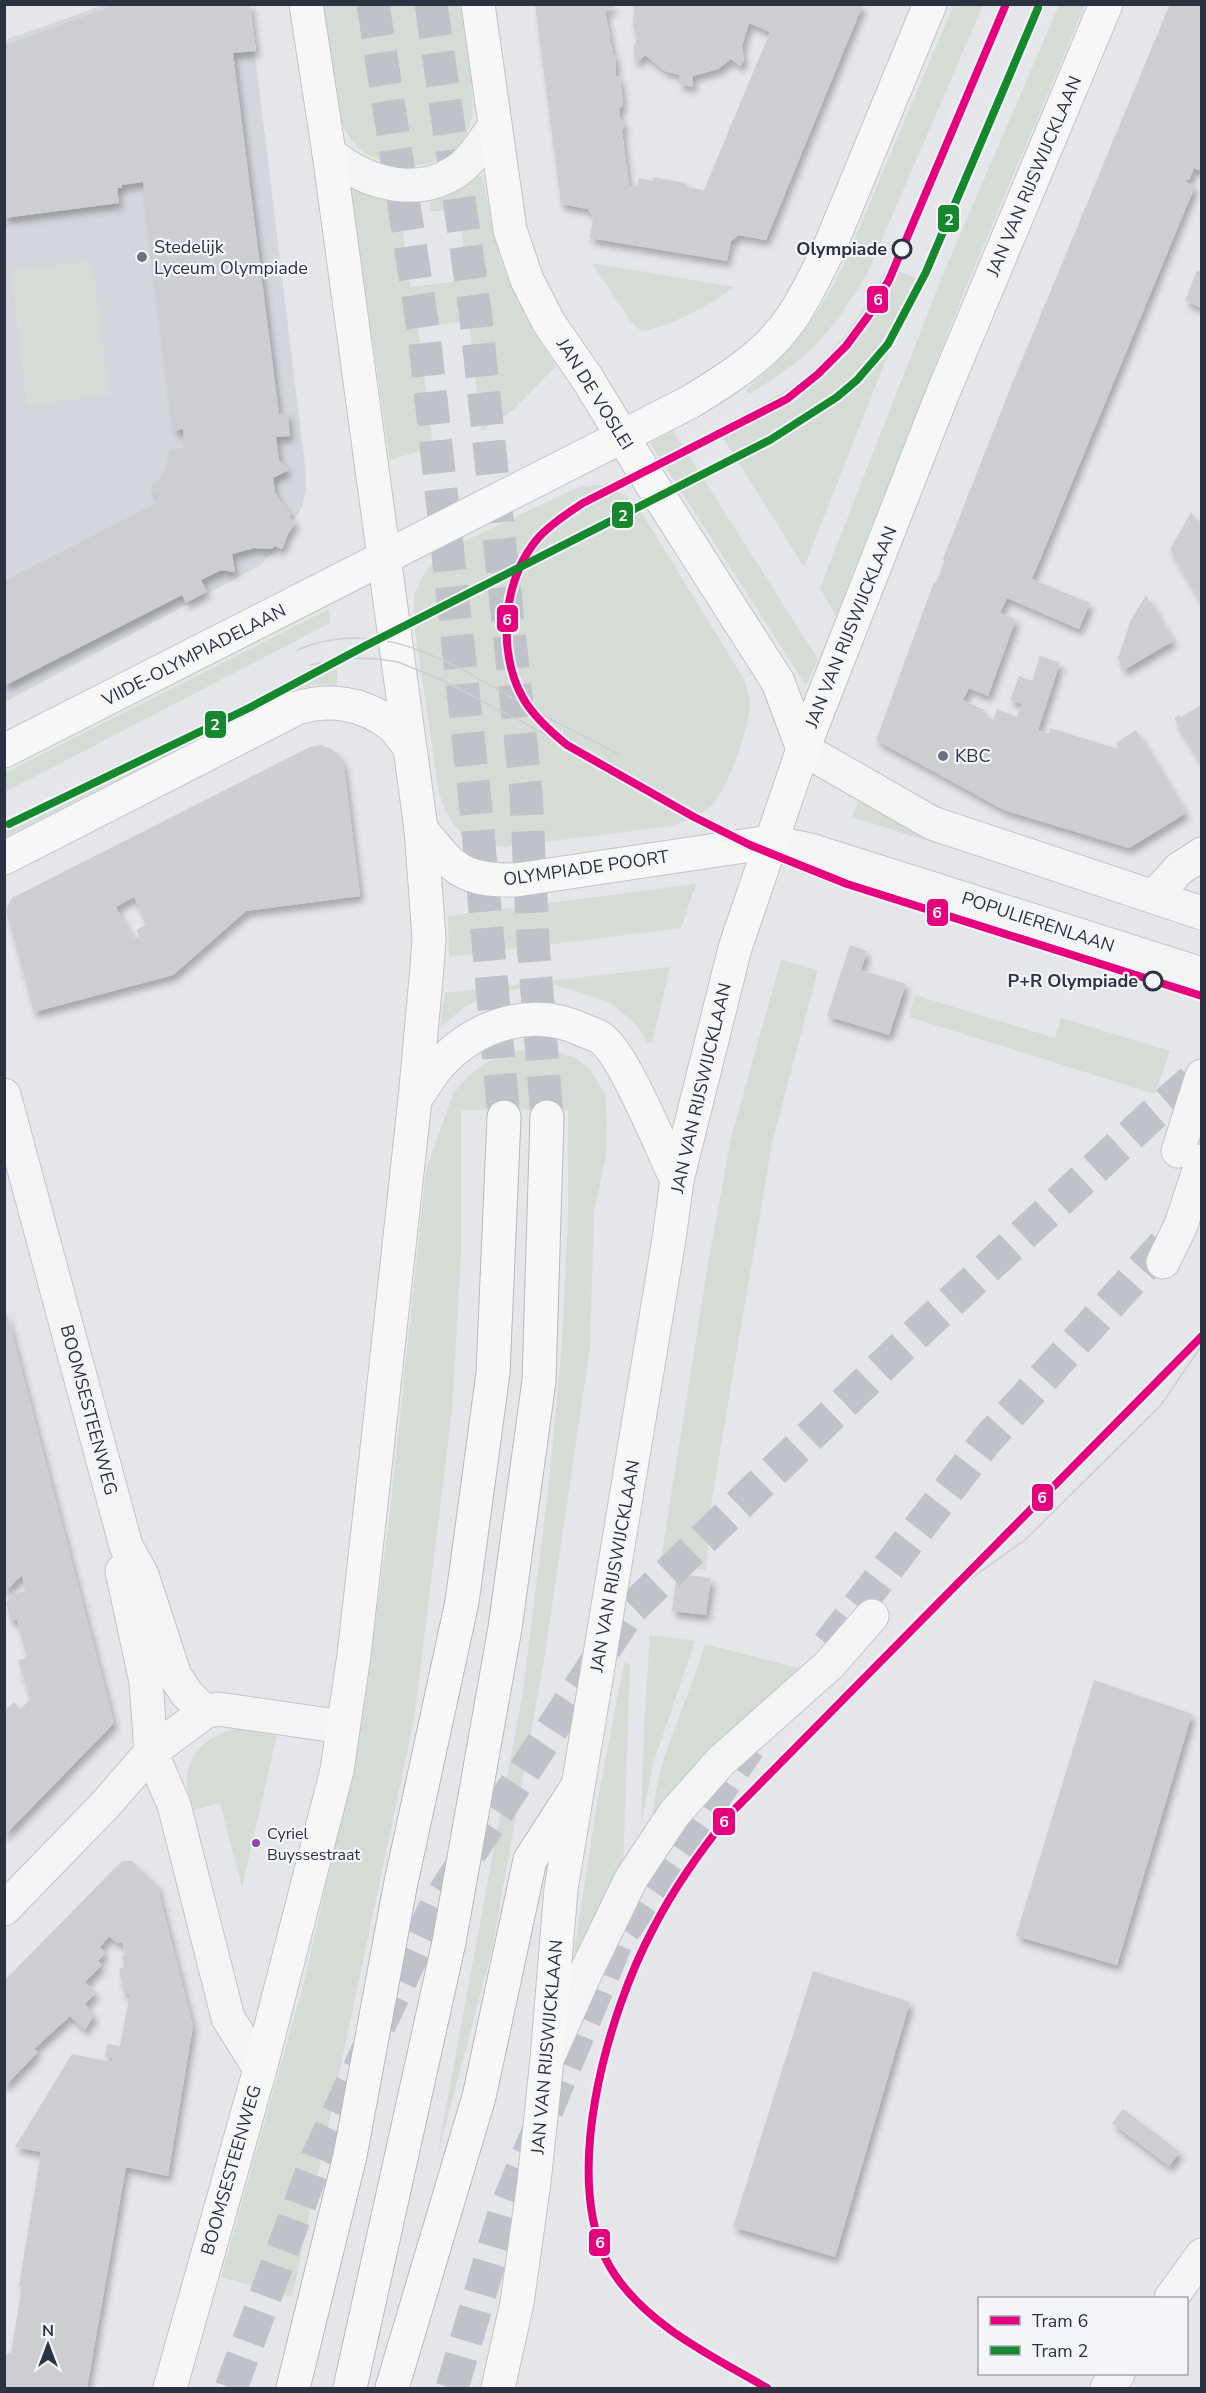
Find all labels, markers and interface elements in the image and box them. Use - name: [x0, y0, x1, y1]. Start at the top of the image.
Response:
- street label: JAN VAN RIJSWIJCKLAAN: [980, 72, 1087, 281]
- line badge: 2: [937, 204, 960, 233]
- text: 2: [944, 209, 954, 231]
- place label: Stedelijk Lyceum Olympiade: [154, 235, 308, 280]
- place label: Olympiade: [796, 237, 887, 261]
- marker: Olympiade: [892, 239, 912, 259]
- marker: Stedelijk Lyceum Olympiade: [135, 250, 149, 264]
- line badge: 6: [866, 285, 889, 314]
- text: 6: [873, 289, 883, 311]
- street label: JAN DE VOSLEI: [551, 333, 639, 454]
- line badge: 2: [611, 501, 634, 529]
- text: 2: [618, 505, 628, 527]
- street label: JAN VAN RIJSWIJCKLAAN: [799, 523, 902, 732]
- street label: VIIDE-OLYMPIADELAAN: [97, 598, 290, 712]
- line badge: 6: [496, 604, 519, 633]
- text: 6: [502, 609, 512, 631]
- line badge: 2: [204, 710, 227, 739]
- text: 2: [210, 714, 220, 736]
- place label: KBC: [955, 744, 991, 768]
- marker: KBC: [936, 749, 950, 763]
- street label: OLYMPIADE POORT: [502, 844, 670, 891]
- street label: POPULIERENLAAN: [959, 886, 1117, 958]
- line badge: 6: [926, 898, 949, 927]
- text: 6: [932, 902, 942, 924]
- place label: P+R Olympiade: [1008, 969, 1138, 993]
- marker: P+R Olympiade: [1143, 971, 1163, 991]
- street label: JAN VAN RIJSWIJCKLAAN: [665, 980, 737, 1197]
- street label: BOOMSESTEENWEG: [55, 1322, 123, 1498]
- street label: JAN VAN RIJSWIJCKLAAN: [584, 1458, 646, 1675]
- line badge: 6: [1031, 1483, 1054, 1512]
- text: 6: [1037, 1487, 1047, 1509]
- line badge: 6: [712, 1807, 736, 1836]
- text: 6: [719, 1811, 729, 1833]
- place label: Cyriel Buyssestraat: [267, 1823, 361, 1866]
- marker: Cyriel Buyssestraat: [250, 1837, 262, 1849]
- street label: JAN VAN RIJSWIJCKLAAN: [526, 1939, 568, 2156]
- street label: BOOMSESTEENWEG: [195, 2082, 267, 2258]
- line badge: 6: [588, 2228, 611, 2257]
- text: 6: [595, 2232, 605, 2254]
- legend: [978, 2297, 1188, 2375]
- text: Tram 6: [1032, 2309, 1088, 2333]
- north arrow: [18, 2315, 78, 2375]
- text: N: [42, 2320, 54, 2342]
- text: Tram 2: [1032, 2339, 1088, 2363]

